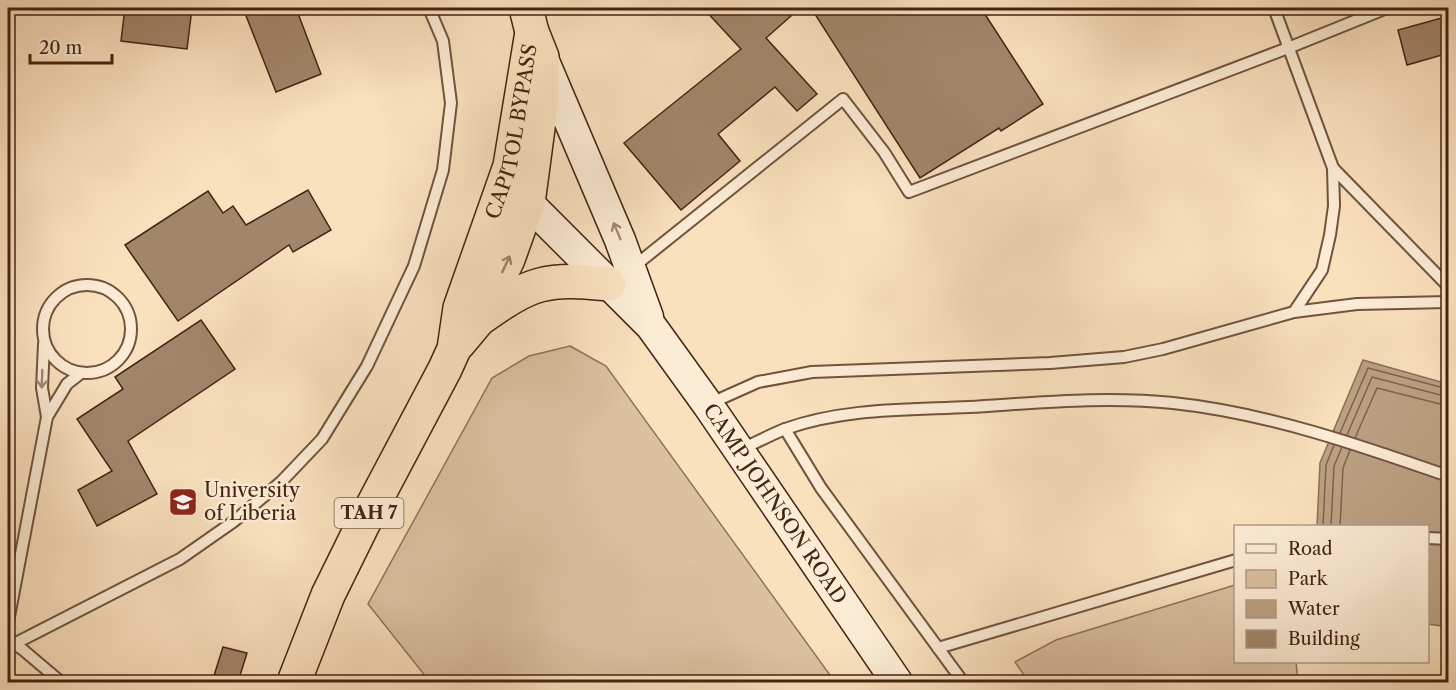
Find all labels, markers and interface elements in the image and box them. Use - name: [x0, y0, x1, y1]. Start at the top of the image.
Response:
- scale bar: [30, 27, 112, 65]
- text: 20 m: [39, 37, 83, 59]
- street label: CAPITOL BYPASS: [480, 42, 542, 222]
- one-way arrow: [610, 223, 622, 241]
- one-way arrow: [500, 255, 512, 273]
- one-way arrow: [37, 369, 48, 389]
- street label: CAMP JOHNSON ROAD: [698, 399, 852, 608]
- place label: University of Liberia: [204, 478, 301, 525]
- school or university icon: University of Liberia: [167, 486, 199, 518]
- road number: TAH 7: [334, 498, 404, 528]
- legend: [1234, 525, 1429, 663]
- text: Road: [1288, 538, 1333, 560]
- text: Park: [1288, 568, 1329, 590]
- text: Water: [1287, 598, 1340, 620]
- text: Building: [1288, 628, 1360, 650]

